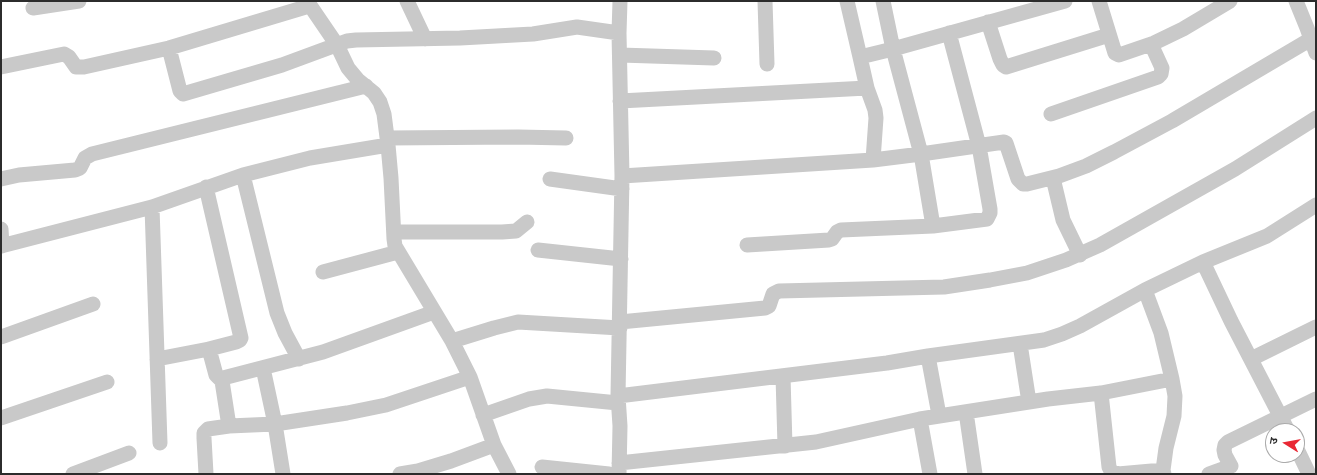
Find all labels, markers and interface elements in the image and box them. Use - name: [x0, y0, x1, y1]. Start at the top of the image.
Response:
- north arrow: [1265, 423, 1305, 463]
- text: उ: [1266, 436, 1282, 445]

